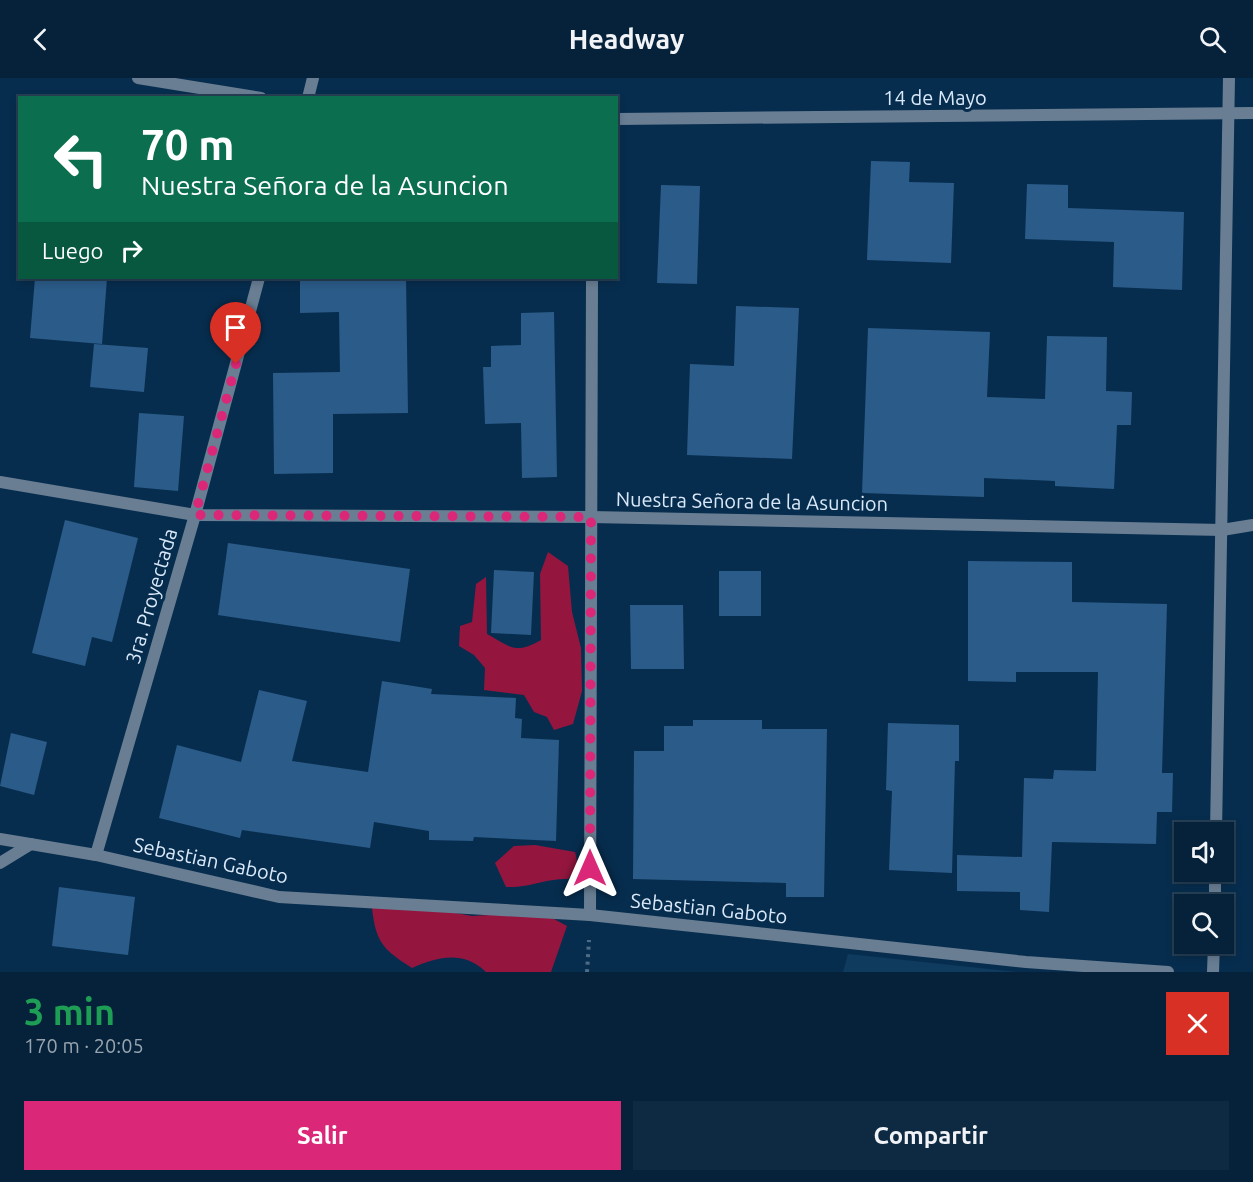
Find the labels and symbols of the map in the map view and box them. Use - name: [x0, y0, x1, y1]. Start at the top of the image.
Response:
- street label: 14 de Mayo: [883, 86, 987, 109]
- pin: [210, 302, 261, 364]
- street label: Nuestra Señora de la Asuncion: [616, 487, 888, 515]
- street label: 3ra. Proyectada: [121, 526, 181, 666]
- street label: Sebastian Gaboto: [132, 832, 290, 888]
- position arrow: [558, 836, 622, 900]
- street label: Sebastian Gaboto: [629, 888, 789, 928]

